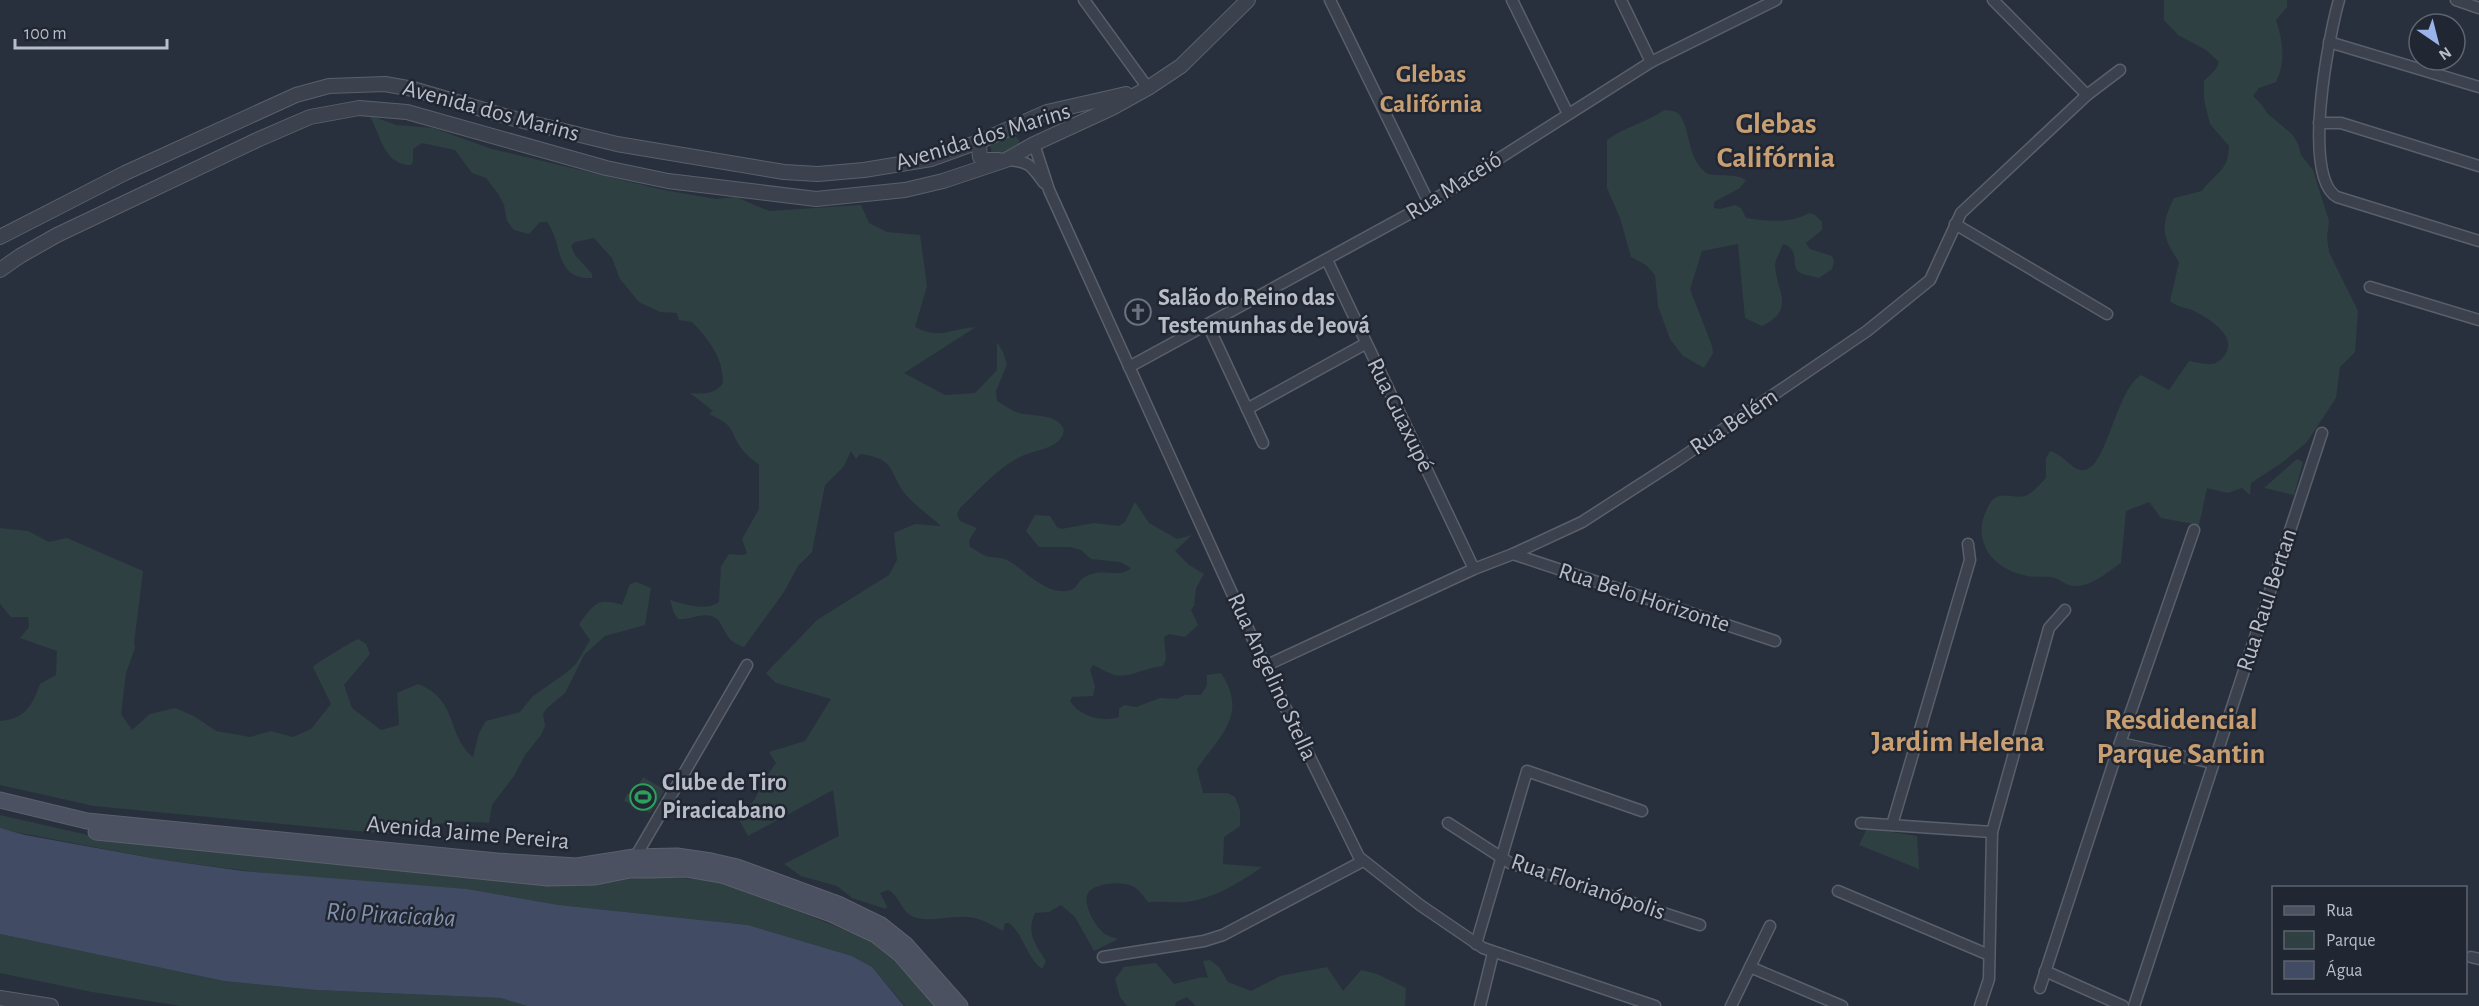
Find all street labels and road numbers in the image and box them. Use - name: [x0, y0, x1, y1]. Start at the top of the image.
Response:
- street label: Avenida dos Marins: [400, 76, 582, 146]
- street label: Avenida dos Marins: [893, 99, 1073, 175]
- street label: Rua Maceió: [1402, 147, 1506, 225]
- street label: Rua Guaxupé: [1362, 354, 1438, 476]
- street label: Rua Belém: [1686, 384, 1782, 460]
- street label: Rua Raul Bertan: [2233, 526, 2301, 674]
- street label: Rua Belo Horizonte: [1555, 559, 1733, 637]
- street label: Rua Angelino Stella: [1223, 590, 1321, 764]
- street label: Avenida Jaime Pereira: [365, 812, 571, 854]
- street label: Rua Florianópolis: [1508, 849, 1668, 925]

